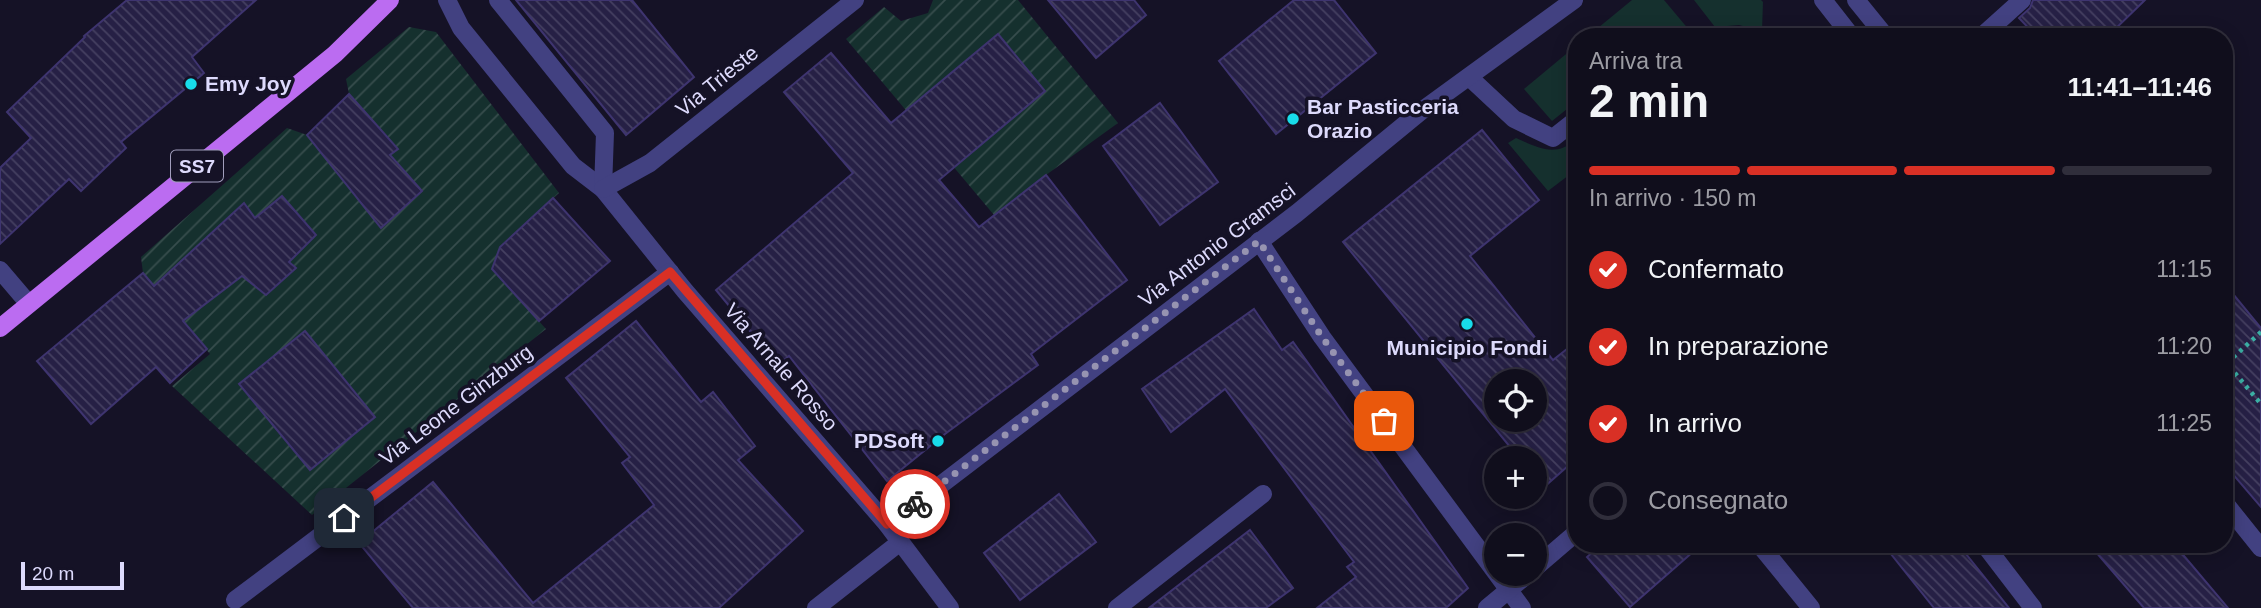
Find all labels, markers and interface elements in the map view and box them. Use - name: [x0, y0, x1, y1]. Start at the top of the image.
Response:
- street label: Via Trieste: [671, 41, 762, 121]
- text: Arriva tra: [1589, 48, 1682, 74]
- place label: Emy Joy: [205, 72, 292, 95]
- text: 11:41–11:46: [2067, 72, 2212, 102]
- text: 2 min: [1589, 75, 1709, 127]
- marker: Emy Joy: [183, 76, 199, 92]
- place label: Bar Pasticceria Orazio: [1307, 95, 1459, 142]
- marker: Bar Pasticceria Orazio: [1285, 111, 1301, 127]
- road number: SS7: [171, 150, 223, 182]
- street label: Via Antonio Gramsci: [1134, 178, 1299, 311]
- text: In arrivo · 150 m: [1589, 185, 1756, 211]
- icon: check: [1589, 251, 1627, 289]
- text: Confermato: [1648, 254, 1784, 284]
- text: 11:15: [2156, 256, 2212, 282]
- street label: Via Arnale Rosso: [720, 298, 843, 435]
- marker: Municipio Fondi: [1459, 316, 1475, 332]
- icon: check: [1589, 328, 1627, 366]
- text: In preparazione: [1648, 331, 1829, 361]
- text: 11:20: [2156, 333, 2212, 359]
- place label: Municipio Fondi: [1387, 336, 1547, 359]
- street label: Via Leone Ginzburg: [375, 340, 537, 470]
- map controls: [1484, 369, 1547, 586]
- button: locate: [1484, 369, 1547, 432]
- pin: [1354, 391, 1414, 451]
- icon: bag: [1365, 402, 1403, 440]
- icon: check: [1589, 405, 1627, 443]
- text: In arrivo: [1648, 408, 1742, 438]
- text: 11:25: [2156, 410, 2212, 436]
- place label: PDSoft: [854, 429, 924, 452]
- marker: PDSoft: [930, 433, 946, 449]
- button: +: [1484, 446, 1547, 509]
- courier: [880, 469, 950, 539]
- icon: bike: [896, 485, 934, 523]
- text: Consegnato: [1648, 485, 1788, 515]
- pin: [314, 488, 374, 548]
- icon: home: [325, 499, 363, 537]
- button: −: [1484, 523, 1547, 586]
- scale bar: [21, 559, 124, 591]
- text: 20 m: [32, 563, 74, 584]

